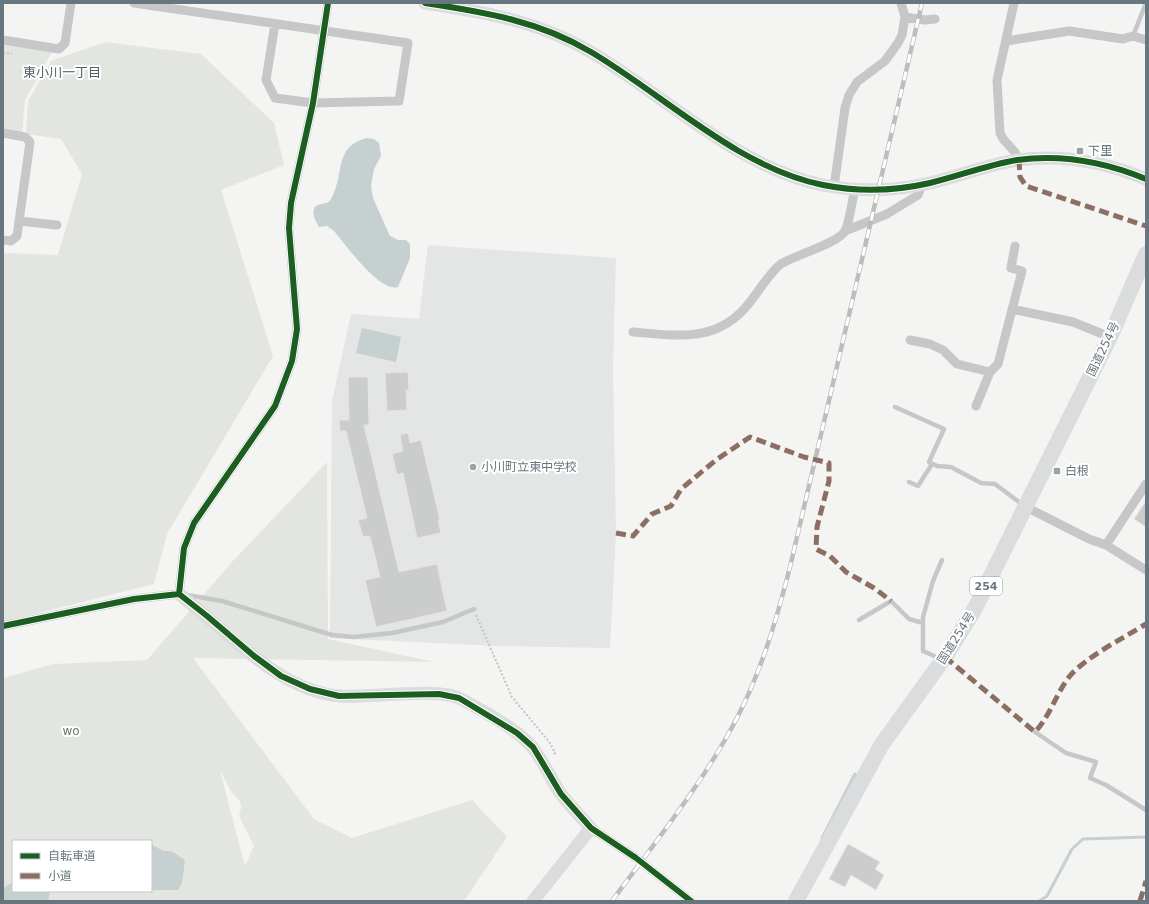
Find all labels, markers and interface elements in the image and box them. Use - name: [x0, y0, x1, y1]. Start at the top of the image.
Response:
- district label: 東小川一丁目: [23, 65, 101, 80]
- place label: 下里: [1088, 144, 1112, 158]
- marker: 下里: [1075, 146, 1085, 156]
- street label: 国道254号: [1084, 319, 1122, 379]
- place label: 小川町立東中学校: [481, 460, 577, 474]
- marker: 小川町立東中学校: [468, 462, 478, 472]
- place label: 白根: [1065, 464, 1089, 478]
- marker: 白根: [1052, 466, 1062, 476]
- road number: 254: [970, 577, 1002, 595]
- street label: 国道254号: [934, 609, 978, 667]
- park label: wo: [62, 724, 80, 738]
- legend: [12, 840, 152, 892]
- text: 自転車道: [48, 849, 96, 863]
- text: 小道: [48, 869, 72, 883]

